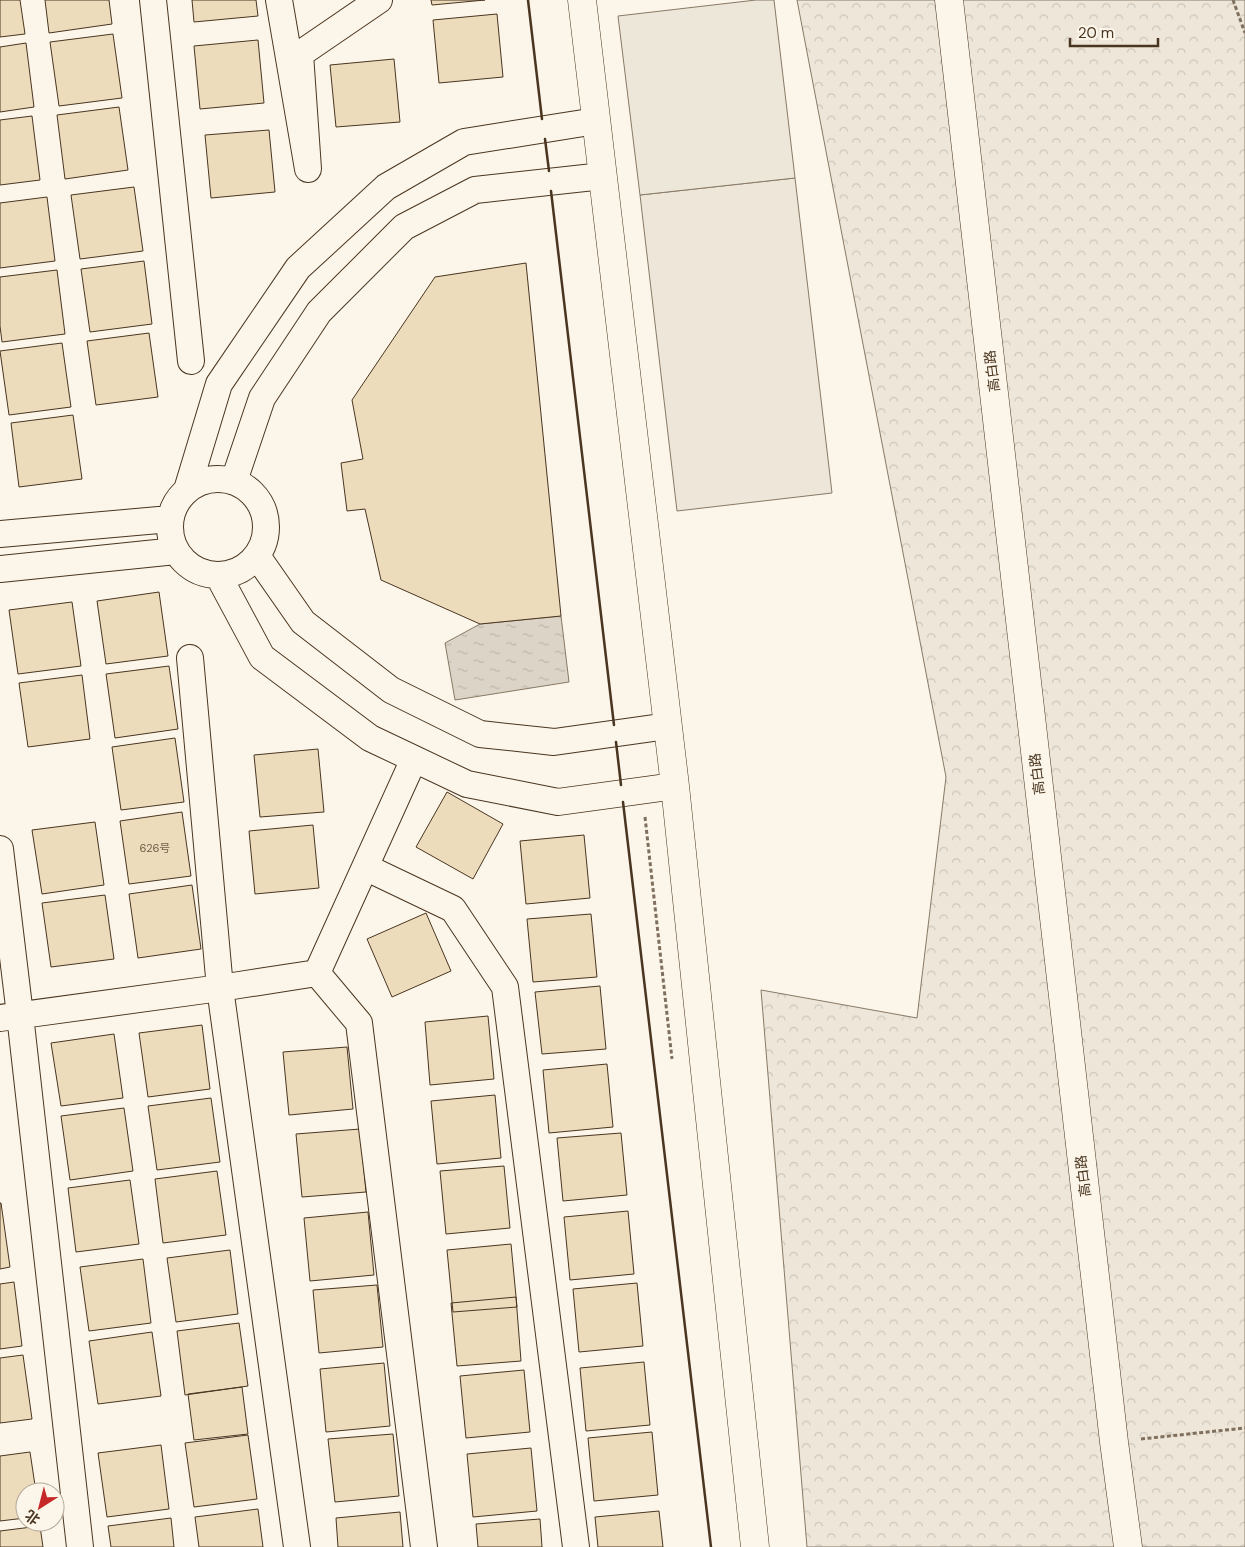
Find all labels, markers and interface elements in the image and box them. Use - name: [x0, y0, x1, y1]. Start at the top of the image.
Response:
- scale bar: [1070, 15, 1158, 47]
- text: 20 m: [1078, 23, 1114, 43]
- street label: 高白路: [981, 349, 1003, 393]
- street label: 高白路: [1026, 752, 1048, 796]
- house number: 626号: [140, 841, 170, 855]
- street label: 高白路: [1072, 1154, 1094, 1198]
- north arrow: [15, 1482, 65, 1532]
- text: 北: [21, 1506, 43, 1529]

